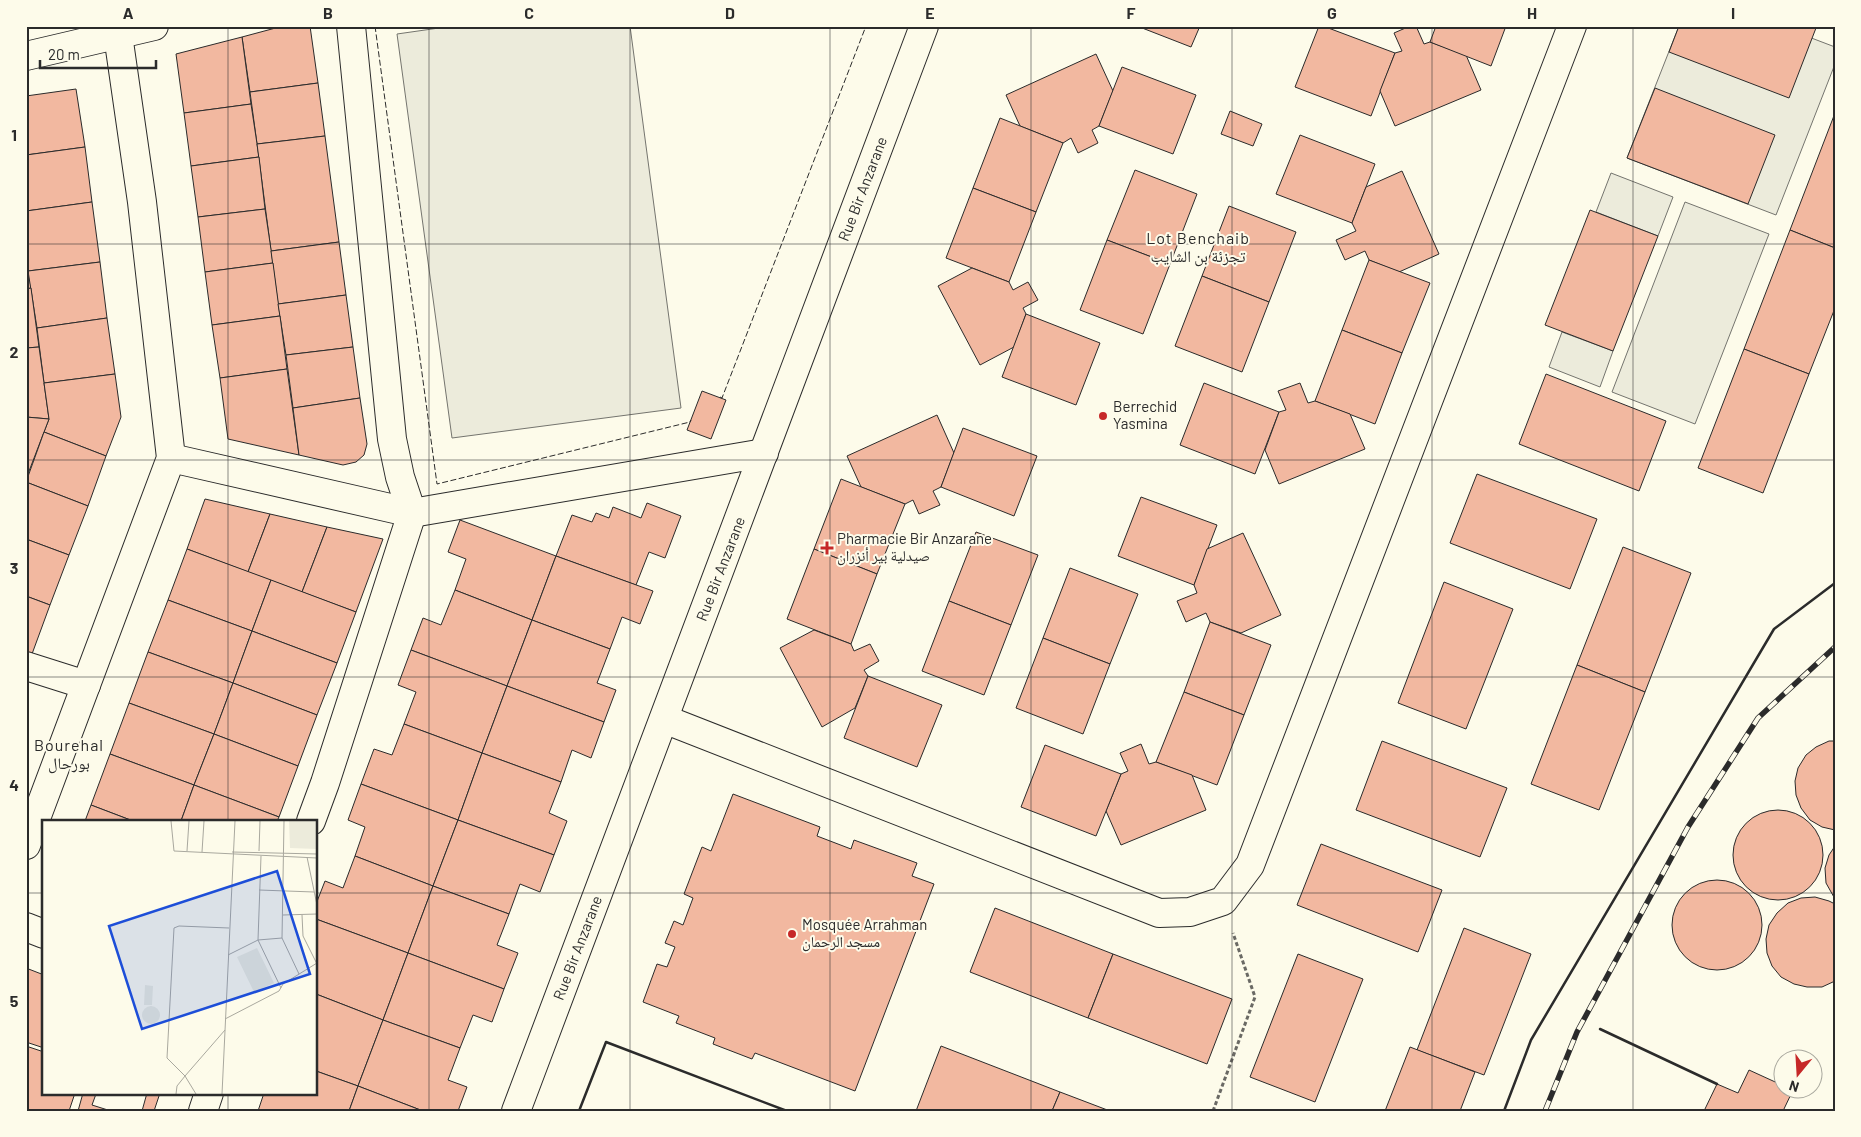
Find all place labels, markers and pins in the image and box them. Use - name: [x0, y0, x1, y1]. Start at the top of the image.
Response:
- place label: Berrechid Yasmina: [1113, 397, 1177, 432]
- marker: Berrechid Yasmina: [1097, 410, 1109, 422]
- place label: Pharmacie Bir Anzarane صيدلية بير أنزران: [837, 529, 992, 566]
- marker: Pharmacie Bir Anzarane صيدلية بير أنزران: [821, 542, 833, 554]
- place label: Mosquée Arrahman مسجد الرحمان: [802, 915, 927, 952]
- marker: Mosquée Arrahman مسجد الرحمان: [786, 928, 798, 940]

